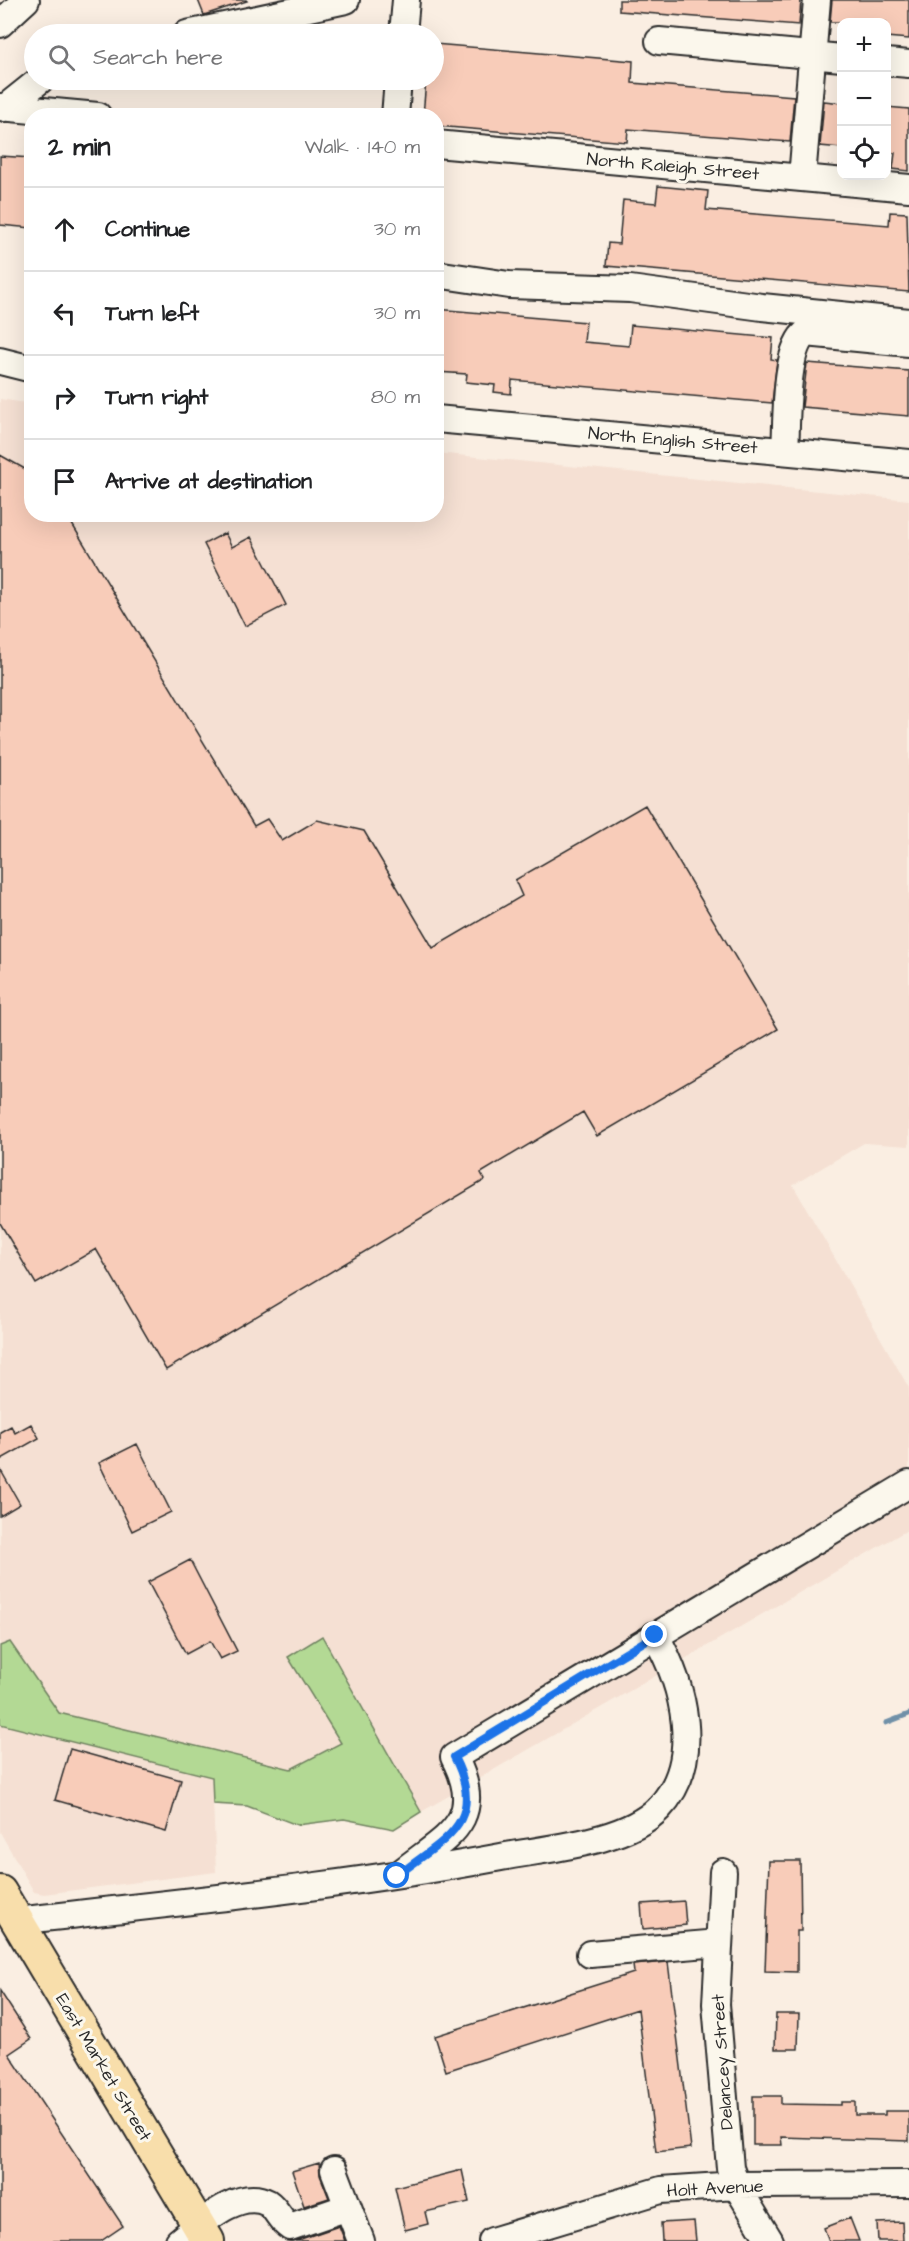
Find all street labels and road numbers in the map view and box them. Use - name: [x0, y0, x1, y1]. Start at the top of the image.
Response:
- street label: North Raleigh Street: [586, 147, 761, 188]
- street label: North English Street: [587, 421, 759, 461]
- street label: East Market Street: [50, 1989, 158, 2146]
- street label: Delancey Street: [705, 1992, 741, 2131]
- street label: Holt Avenue: [666, 2173, 764, 2204]

